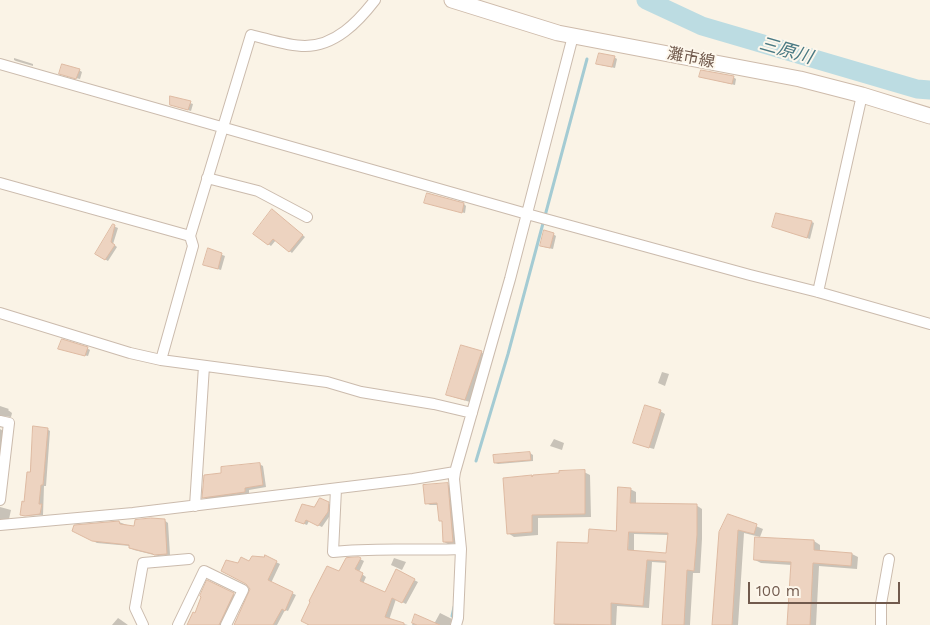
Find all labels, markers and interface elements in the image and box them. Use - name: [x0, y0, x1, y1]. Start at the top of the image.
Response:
- water label: 三原川: [757, 33, 815, 69]
- street label: 灘市線: [666, 44, 716, 72]
- scale bar: [750, 572, 902, 604]
- text: 100 m: [756, 582, 800, 600]

